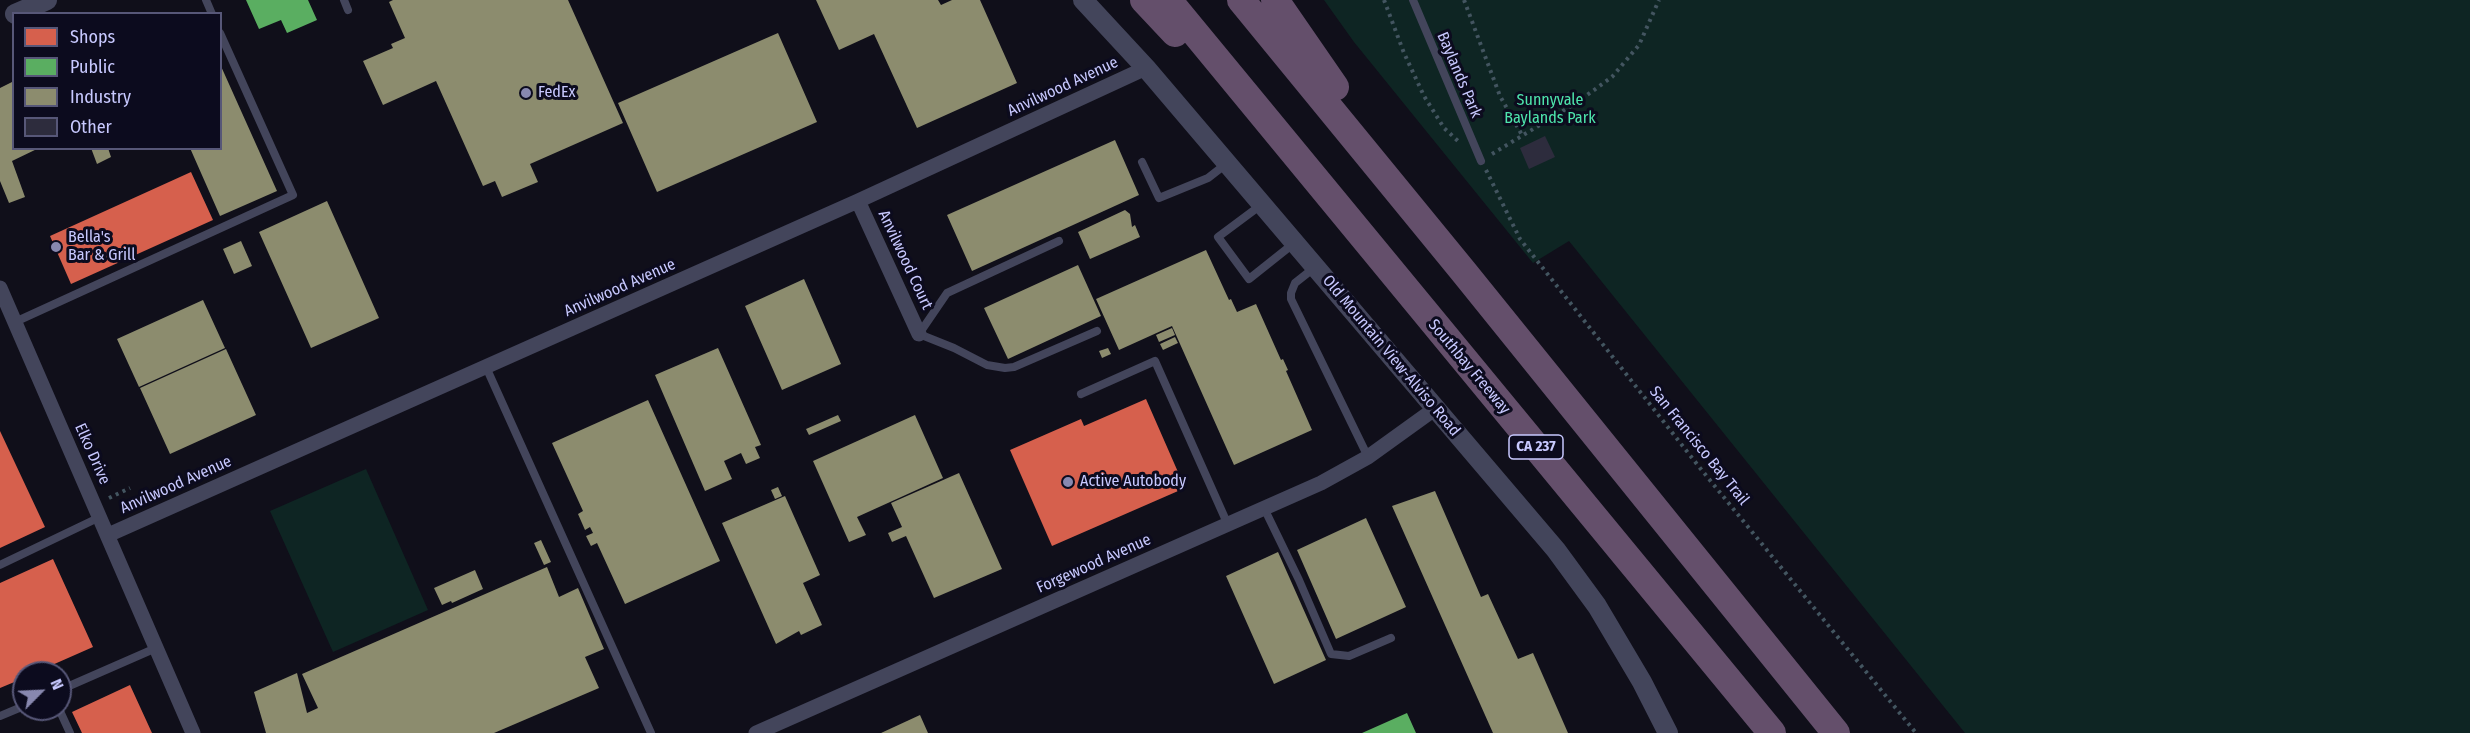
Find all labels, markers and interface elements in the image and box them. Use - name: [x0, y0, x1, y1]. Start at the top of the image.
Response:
- legend: [12, 12, 222, 150]
- text: Shops: [70, 26, 115, 48]
- street label: Baylands Park: [1432, 29, 1486, 121]
- street label: Anvilwood Avenue: [1005, 53, 1121, 121]
- text: Public: [70, 56, 115, 78]
- place label: FedEx: [538, 83, 575, 103]
- text: Industry: [70, 86, 131, 108]
- marker: FedEx: [519, 86, 533, 100]
- park label: Sunnyvale Baylands Park: [1504, 91, 1596, 129]
- text: Other: [70, 116, 112, 138]
- street label: Anvilwood Court: [874, 207, 936, 313]
- place label: Bella's Bar & Grill: [68, 228, 136, 266]
- marker: Bella's Bar & Grill: [49, 240, 63, 254]
- street label: Anvilwood Avenue: [561, 255, 679, 321]
- street label: Old Mountain View-Alviso Road: [1318, 272, 1464, 440]
- street label: Southbay Freeway: [1424, 316, 1514, 418]
- street label: San Francisco Bay Trail: [1645, 383, 1753, 509]
- street label: Elko Drive: [70, 420, 114, 488]
- road number: CA 237: [1509, 435, 1563, 459]
- street label: Anvilwood Avenue: [117, 452, 235, 518]
- place label: Active Autobody: [1080, 472, 1186, 492]
- marker: Active Autobody: [1061, 475, 1075, 489]
- street label: Forgewood Avenue: [1034, 530, 1154, 598]
- north arrow: [12, 661, 72, 721]
- text: N: [46, 676, 68, 693]

